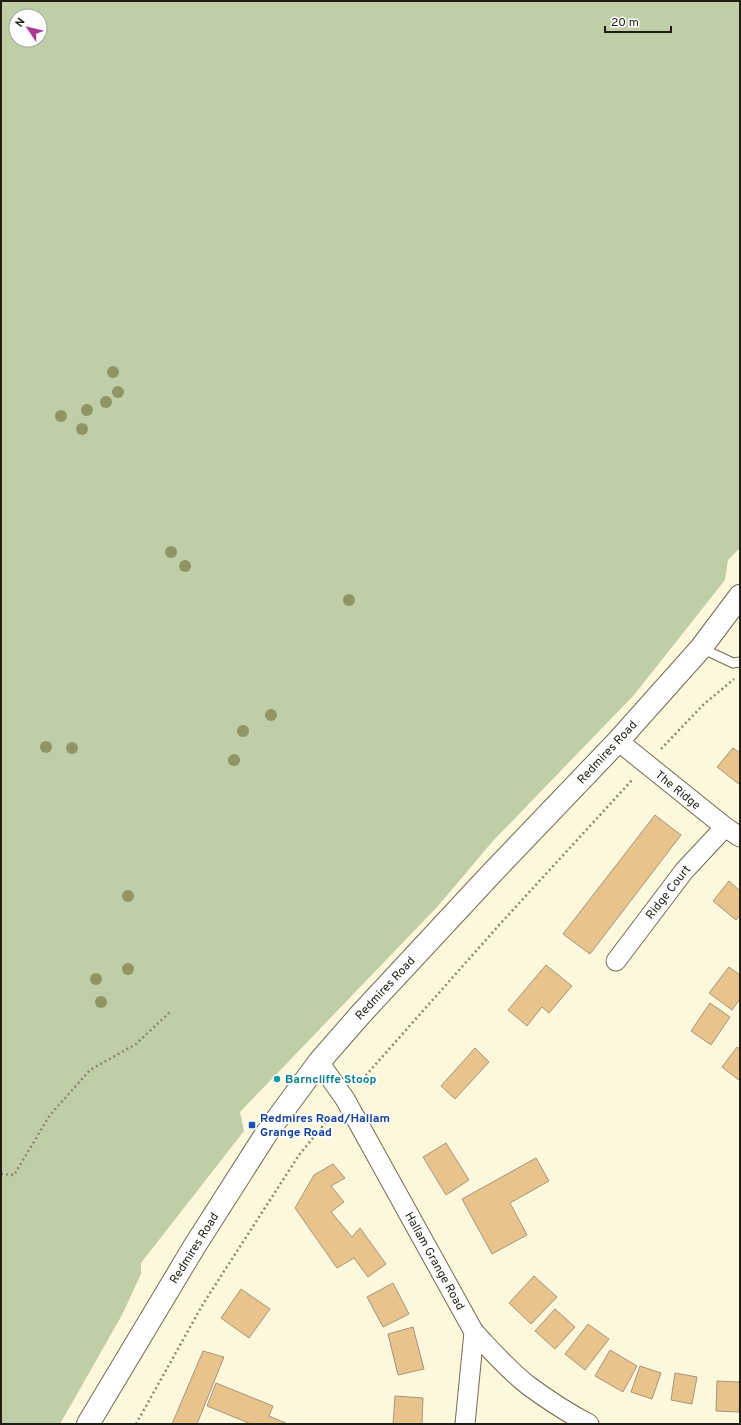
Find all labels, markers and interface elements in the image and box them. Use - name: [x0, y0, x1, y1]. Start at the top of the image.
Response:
- north arrow: [8, 8, 48, 48]
- scale bar: [605, 8, 671, 34]
- text: 20 m: [611, 15, 639, 31]
- text: N: [13, 16, 29, 30]
- street label: Redmires Road: [574, 718, 641, 788]
- street label: The Ridge: [651, 768, 703, 814]
- street label: Ridge Court: [643, 862, 695, 923]
- street label: Redmires Road: [352, 954, 419, 1024]
- place label: Barncliffe Stoop: [285, 1072, 376, 1088]
- marker: Barncliffe Stoop: [272, 1074, 282, 1084]
- place label: Redmires Road/Hallam Grange Road: [260, 1111, 390, 1141]
- marker: Redmires Road/Hallam Grange Road: [247, 1120, 257, 1130]
- street label: Redmires Road: [167, 1210, 223, 1287]
- street label: Hallam Grange Road: [400, 1210, 468, 1313]

